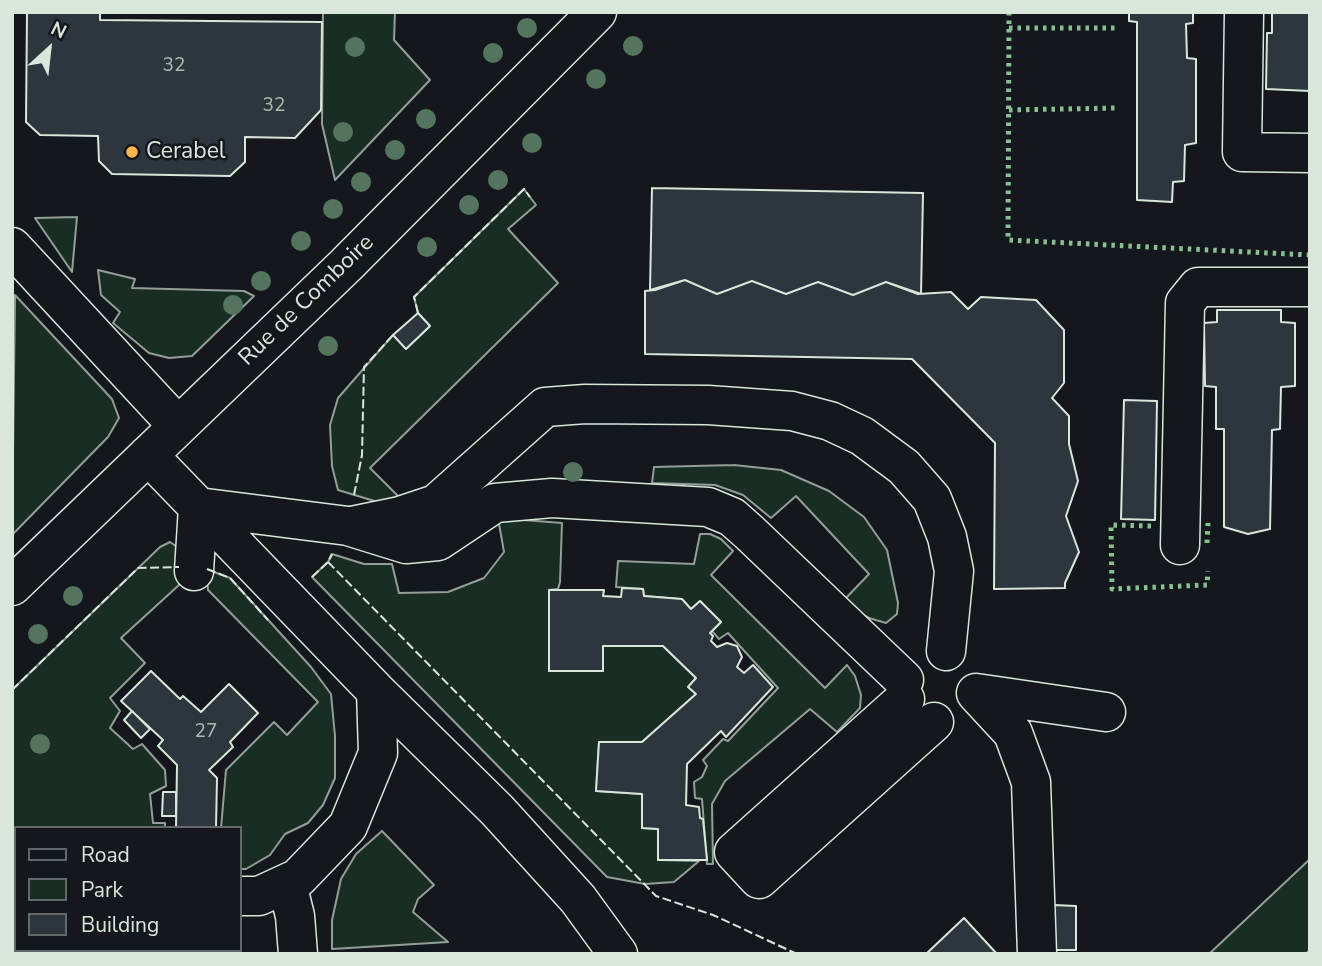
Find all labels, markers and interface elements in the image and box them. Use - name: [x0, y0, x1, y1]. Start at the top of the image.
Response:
- north arrow: [14, 14, 84, 84]
- text: N: [46, 15, 71, 45]
- house number: 32: [163, 55, 185, 77]
- house number: 32: [263, 95, 285, 117]
- place label: Cerabel: [146, 138, 226, 166]
- marker: Cerabel: [124, 144, 140, 160]
- street label: Rue de Comboire: [234, 230, 380, 372]
- house number: 27: [195, 721, 217, 743]
- legend: [14, 826, 242, 952]
- text: Road: [81, 841, 130, 869]
- text: Park: [81, 876, 123, 904]
- text: Building: [81, 911, 159, 939]

